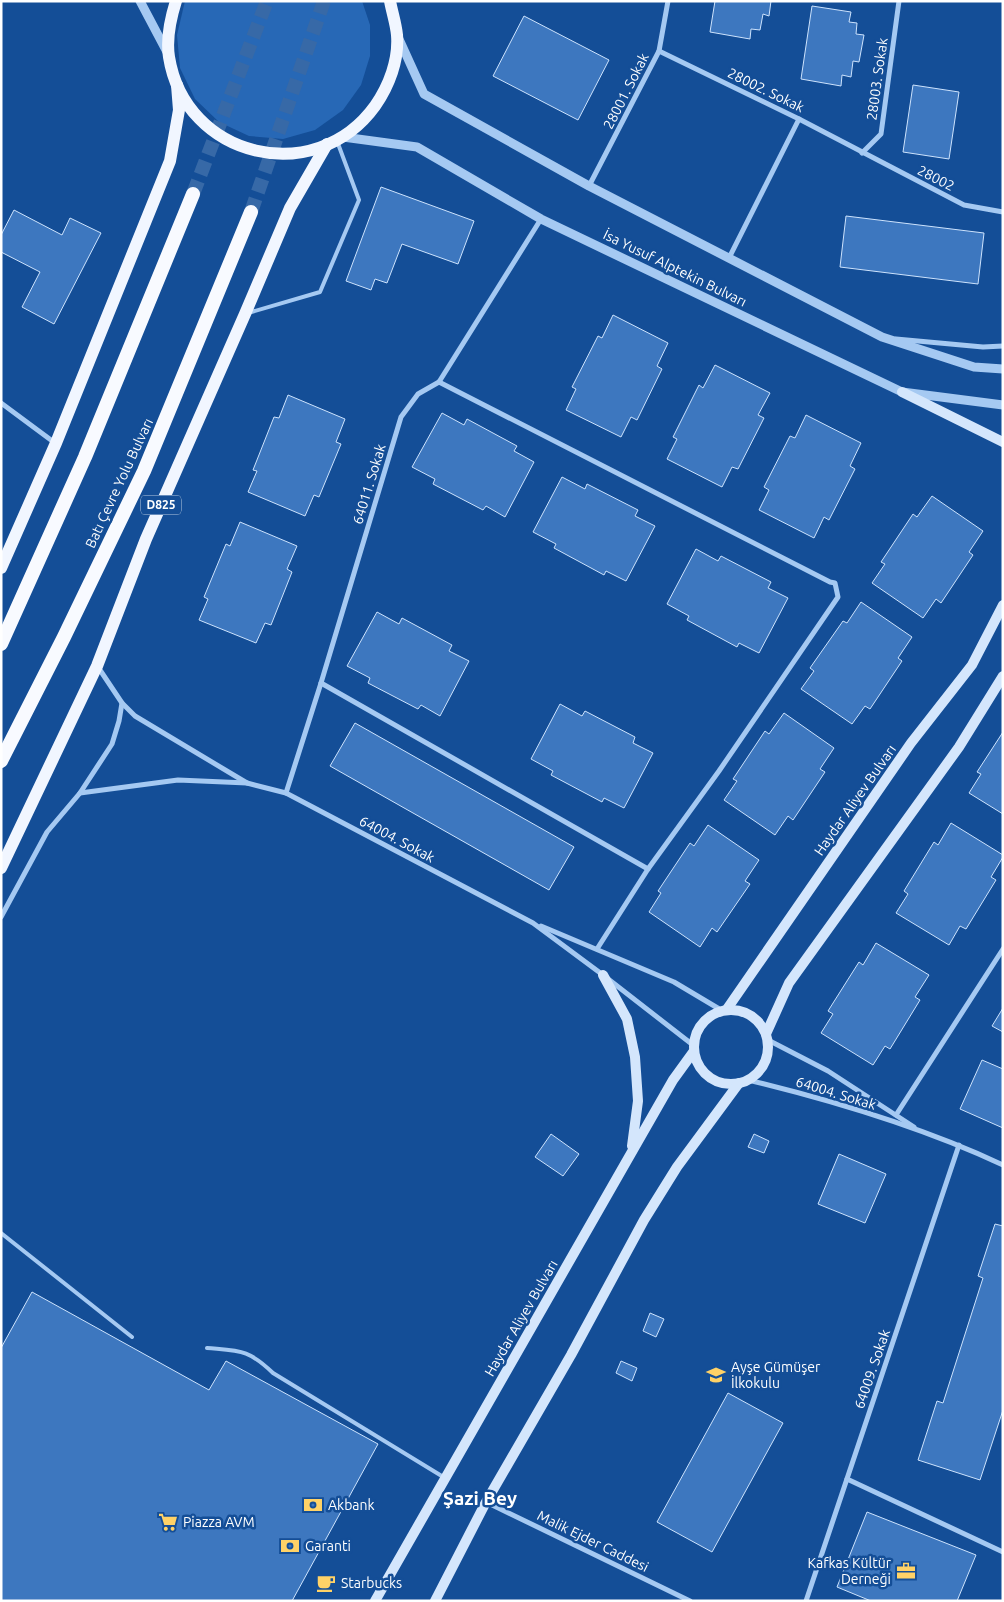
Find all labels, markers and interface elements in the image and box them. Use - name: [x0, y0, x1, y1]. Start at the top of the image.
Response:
- street label: 28003. Sokak: [863, 37, 891, 121]
- street label: 28001. Sokak: [600, 50, 652, 132]
- street label: 28002. Sokak: [725, 65, 807, 115]
- street label: 28002: [915, 162, 957, 194]
- street label: İsa Yusuf Alptekin Bulvarı: [601, 226, 749, 310]
- street label: Batı Çevre Yolu Bulvarı: [82, 416, 156, 550]
- street label: 64011. Sokak: [349, 442, 389, 526]
- road number: D825: [141, 496, 181, 514]
- street label: Haydar Aliyev Bulvarı: [811, 742, 899, 858]
- street label: 64004. Sokak: [357, 812, 437, 866]
- street label: 64004. Sokak: [794, 1073, 878, 1113]
- street label: Haydar Aliyev Bulvarı: [481, 1257, 561, 1379]
- street label: 64009. Sokak: [851, 1327, 893, 1411]
- place label: Ayşe Gümüşer İlkokulu: [731, 1359, 821, 1391]
- school or university icon: Ayşe Gümüşer İlkokulu: [705, 1364, 727, 1386]
- district label: Şazi Bey: [443, 1487, 517, 1509]
- bank icon: Akbank: [302, 1494, 324, 1516]
- place label: Akbank: [328, 1497, 375, 1513]
- street label: Malik Ejder Caddesi: [535, 1507, 651, 1575]
- supermarket icon: Piazza AVM: [157, 1511, 179, 1533]
- place label: Piazza AVM: [183, 1514, 255, 1530]
- bank icon: Garanti: [279, 1535, 301, 1557]
- place label: Garanti: [305, 1538, 351, 1554]
- place label: Kafkas Kültür Derneği: [807, 1555, 892, 1587]
- office icon: Kafkas Kültür Derneği: [895, 1560, 917, 1582]
- cafe icon: Starbucks: [315, 1572, 337, 1594]
- place label: Starbucks: [341, 1575, 402, 1591]

